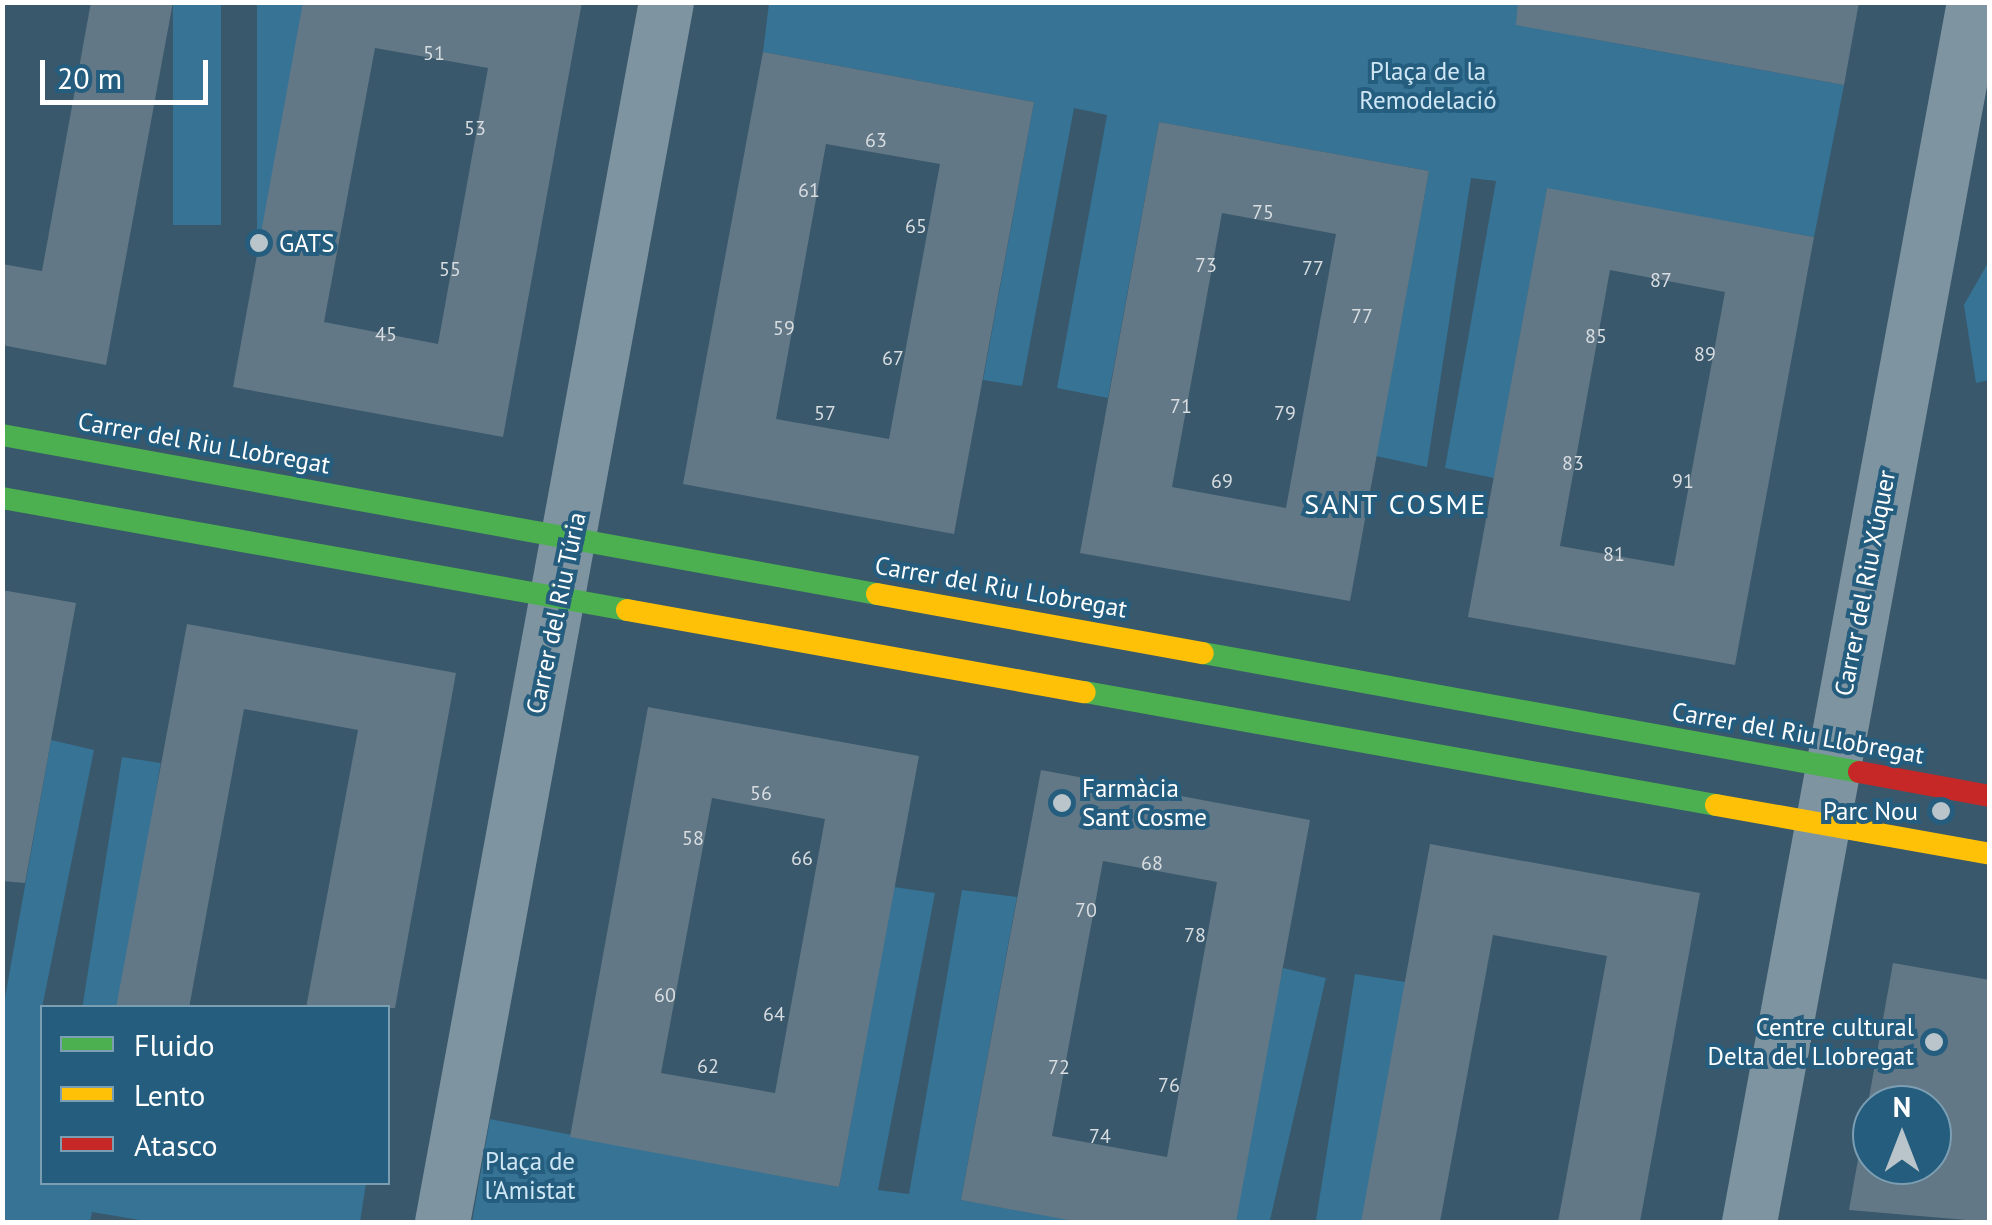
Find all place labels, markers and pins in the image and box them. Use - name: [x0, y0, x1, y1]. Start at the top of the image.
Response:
- place label: GATS: [279, 228, 334, 258]
- marker: GATS: [248, 232, 270, 254]
- place label: Farmàcia Sant Cosme: [1082, 774, 1207, 833]
- marker: Farmàcia Sant Cosme: [1051, 792, 1073, 814]
- place label: Parc Nou: [1822, 796, 1918, 826]
- marker: Parc Nou: [1928, 798, 1954, 824]
- place label: Centre cultural Delta del Llobregat: [1708, 1013, 1914, 1072]
- marker: Centre cultural Delta del Llobregat: [1923, 1031, 1945, 1053]

